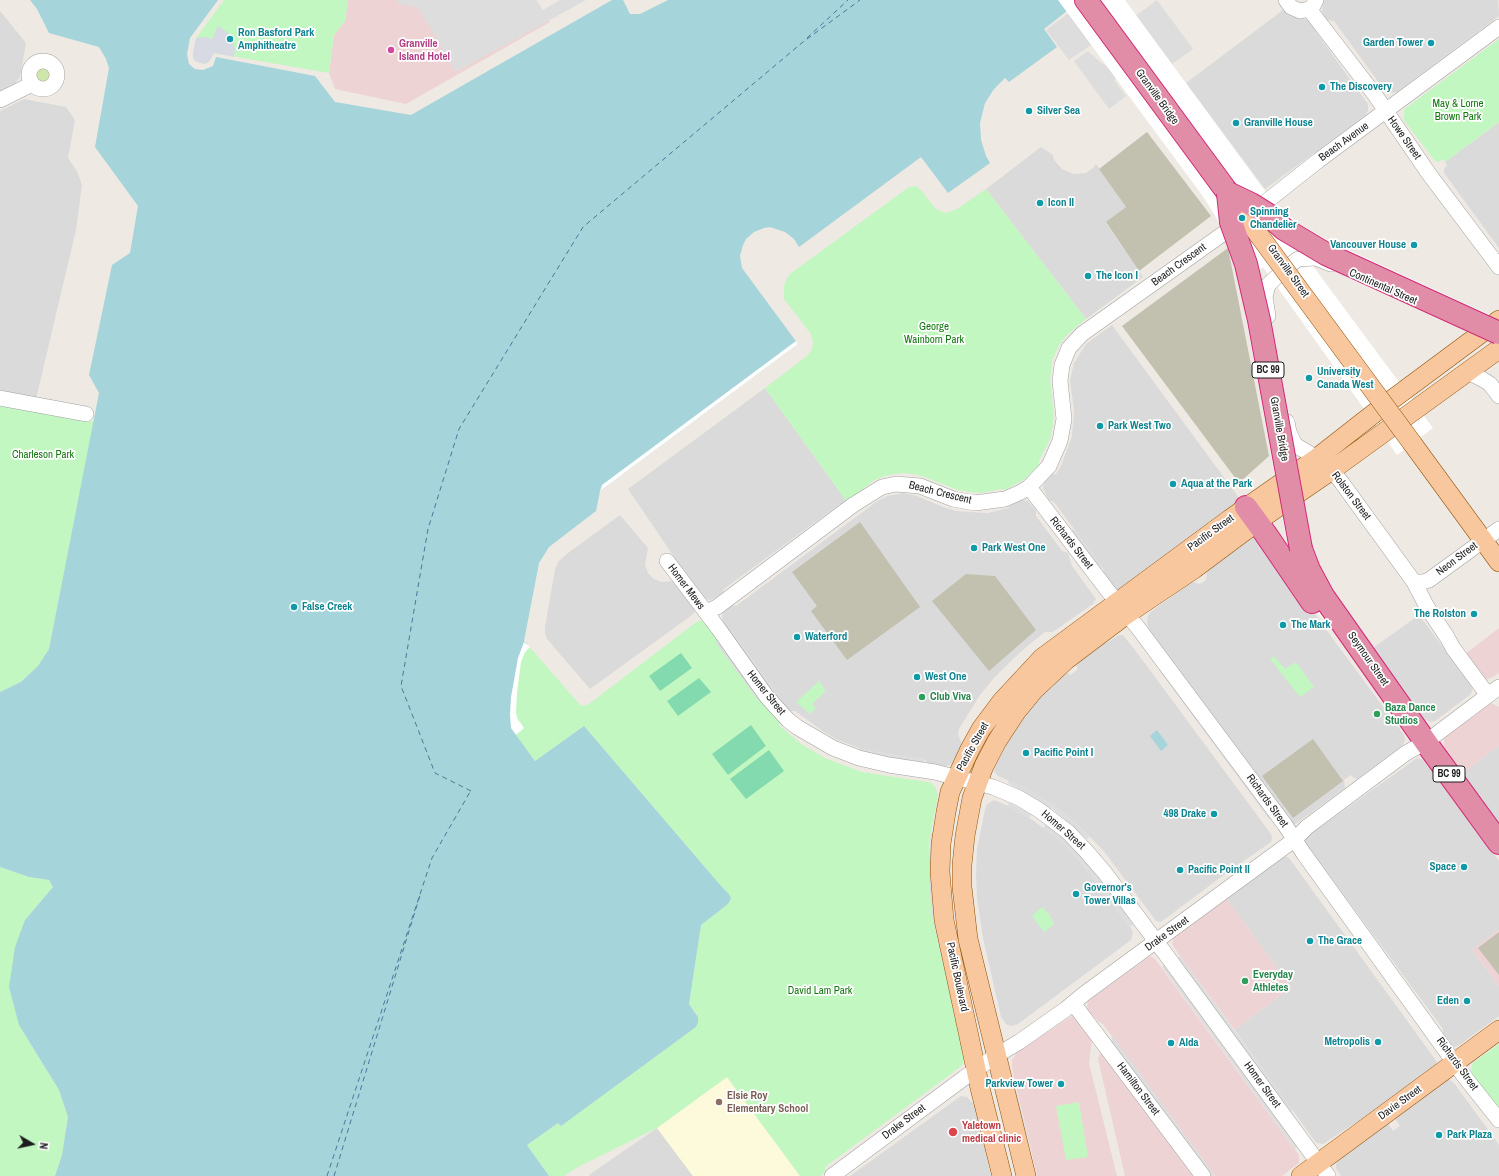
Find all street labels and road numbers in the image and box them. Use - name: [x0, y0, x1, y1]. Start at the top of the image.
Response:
- street label: Granville Bridge: [1133, 67, 1181, 127]
- street label: Howe Street: [1384, 114, 1424, 162]
- street label: Beach Avenue: [1316, 119, 1372, 165]
- street label: Beach Crescent: [1149, 241, 1209, 289]
- street label: Granville Street: [1264, 242, 1312, 300]
- street label: Continental Street: [1347, 266, 1419, 308]
- road number: BC 99: [1252, 362, 1284, 378]
- street label: Granville Bridge: [1267, 396, 1291, 462]
- street label: Rolston Street: [1329, 469, 1373, 523]
- street label: Beach Crescent: [907, 479, 973, 507]
- street label: Pacific Street: [1185, 512, 1237, 554]
- street label: Richards Street: [1047, 514, 1095, 572]
- street label: Neon Street: [1434, 539, 1480, 579]
- street label: Homer Mews: [665, 562, 707, 612]
- street label: Seymour Street: [1345, 630, 1391, 688]
- street label: Homer Street: [744, 668, 788, 718]
- street label: Pacific Street: [954, 720, 992, 774]
- road number: BC 99: [1433, 766, 1465, 782]
- street label: Richards Street: [1243, 772, 1291, 830]
- street label: Homer Street: [1038, 807, 1088, 853]
- street label: Drake Street: [1143, 914, 1191, 954]
- street label: Pacific Boulevard: [943, 941, 971, 1013]
- street label: Richards Street: [1433, 1035, 1481, 1093]
- street label: Homer Street: [1241, 1059, 1283, 1111]
- street label: Hamilton Street: [1114, 1060, 1162, 1118]
- street label: Davie Street: [1376, 1083, 1424, 1123]
- street label: Drake Street: [880, 1101, 928, 1143]

